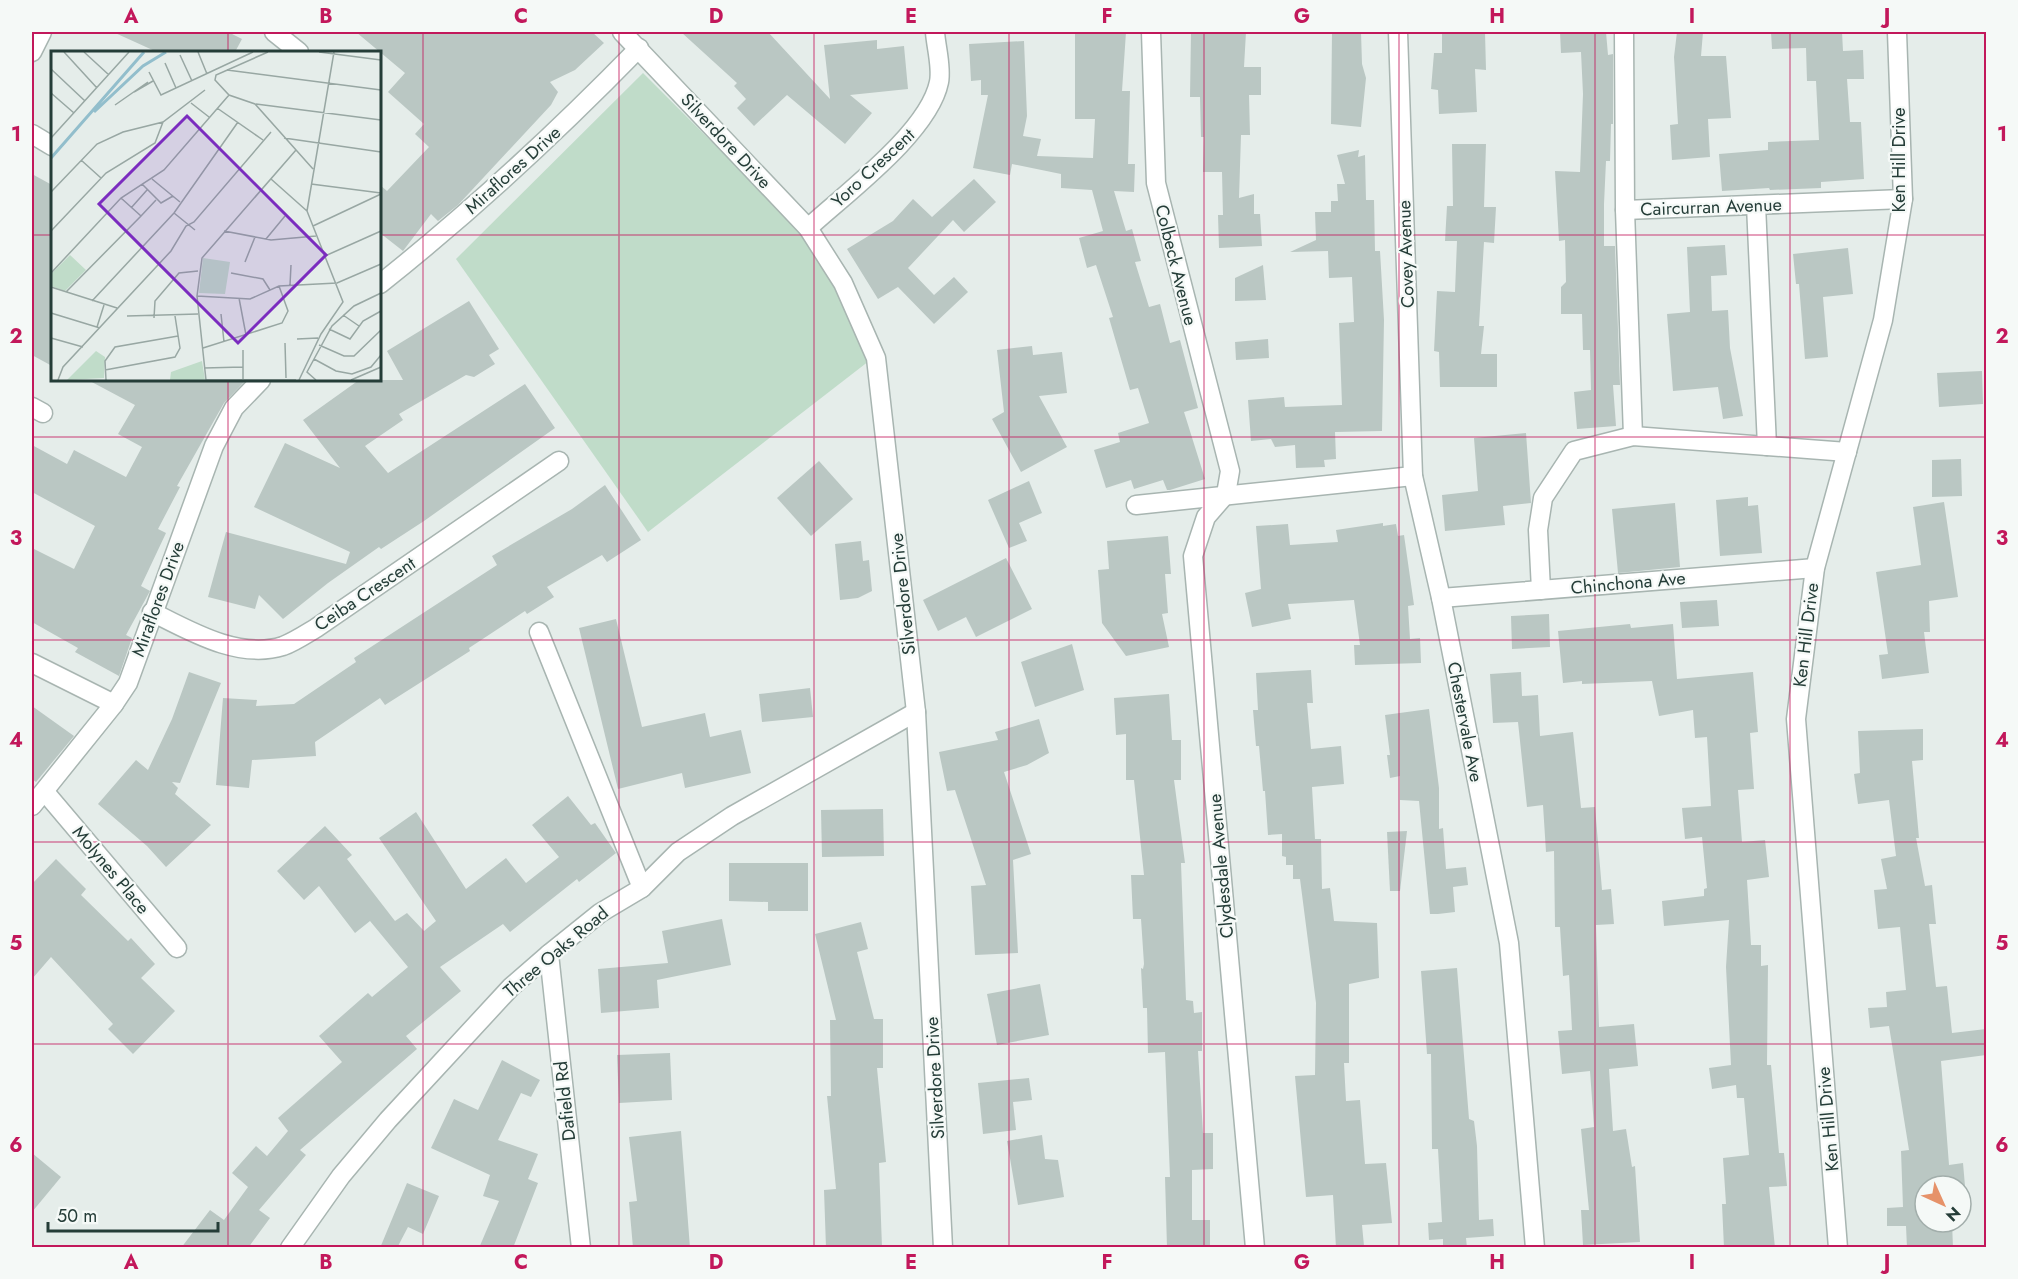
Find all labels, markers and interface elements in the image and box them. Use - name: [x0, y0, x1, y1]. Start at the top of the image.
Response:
- text: A: [123, 2, 139, 31]
- text: B: [319, 2, 333, 31]
- text: C: [514, 2, 528, 31]
- text: D: [709, 2, 723, 31]
- text: E: [905, 2, 917, 31]
- text: F: [1101, 2, 1113, 31]
- text: G: [1294, 2, 1310, 31]
- text: H: [1489, 2, 1505, 31]
- text: I: [1689, 2, 1695, 31]
- text: J: [1880, 2, 1890, 31]
- inset map: [51, 51, 381, 381]
- street label: Silverdore Drive: [675, 87, 777, 195]
- street label: Ken Hill Drive: [1886, 108, 1912, 213]
- text: 1: [11, 120, 21, 149]
- street label: Miraflores Drive: [459, 120, 567, 220]
- text: 1: [1997, 120, 2007, 149]
- street label: Yoro Crescent: [825, 122, 921, 214]
- street label: Caircurran Avenue: [1640, 192, 1782, 222]
- street label: Covey Avenue: [1391, 200, 1421, 308]
- street label: Colbeck Avenue: [1148, 202, 1204, 328]
- text: 2: [9, 322, 23, 351]
- text: 2: [1995, 322, 2009, 351]
- text: 3: [10, 524, 22, 553]
- text: 3: [1996, 524, 2008, 553]
- street label: Silverdore Drive: [884, 532, 922, 656]
- street label: Miraflores Drive: [125, 538, 191, 660]
- street label: Ceiba Crescent: [309, 550, 421, 637]
- street label: Chinchona Ave: [1569, 565, 1687, 601]
- street label: Ken Hill Drive: [1787, 581, 1825, 689]
- street label: Chestervale Ave: [1441, 660, 1489, 784]
- text: 4: [9, 726, 23, 755]
- text: 4: [1995, 726, 2009, 755]
- street label: Clydesdale Avenue: [1202, 793, 1240, 939]
- street label: Molynes Place: [66, 820, 156, 920]
- street label: Three Oaks Road: [498, 900, 614, 1004]
- text: 5: [10, 929, 23, 958]
- text: 5: [1996, 929, 2009, 958]
- street label: Silverdore Drive: [919, 1016, 951, 1140]
- street label: Dafield Rd: [548, 1060, 582, 1142]
- street label: Ken Hill Drive: [1810, 1066, 1846, 1172]
- text: 6: [9, 1131, 23, 1160]
- text: 6: [1995, 1131, 2009, 1160]
- north arrow: [1913, 1174, 1973, 1234]
- scale bar: [48, 1195, 218, 1233]
- text: N: [1941, 1202, 1966, 1227]
- text: 50 m: [57, 1203, 97, 1229]
- text: A: [123, 1248, 139, 1277]
- text: B: [319, 1248, 333, 1277]
- text: C: [514, 1248, 528, 1277]
- text: D: [709, 1248, 723, 1277]
- text: E: [905, 1248, 917, 1277]
- text: F: [1101, 1248, 1113, 1277]
- text: G: [1294, 1248, 1310, 1277]
- text: H: [1489, 1248, 1505, 1277]
- text: I: [1689, 1248, 1695, 1277]
- text: J: [1880, 1248, 1890, 1277]

